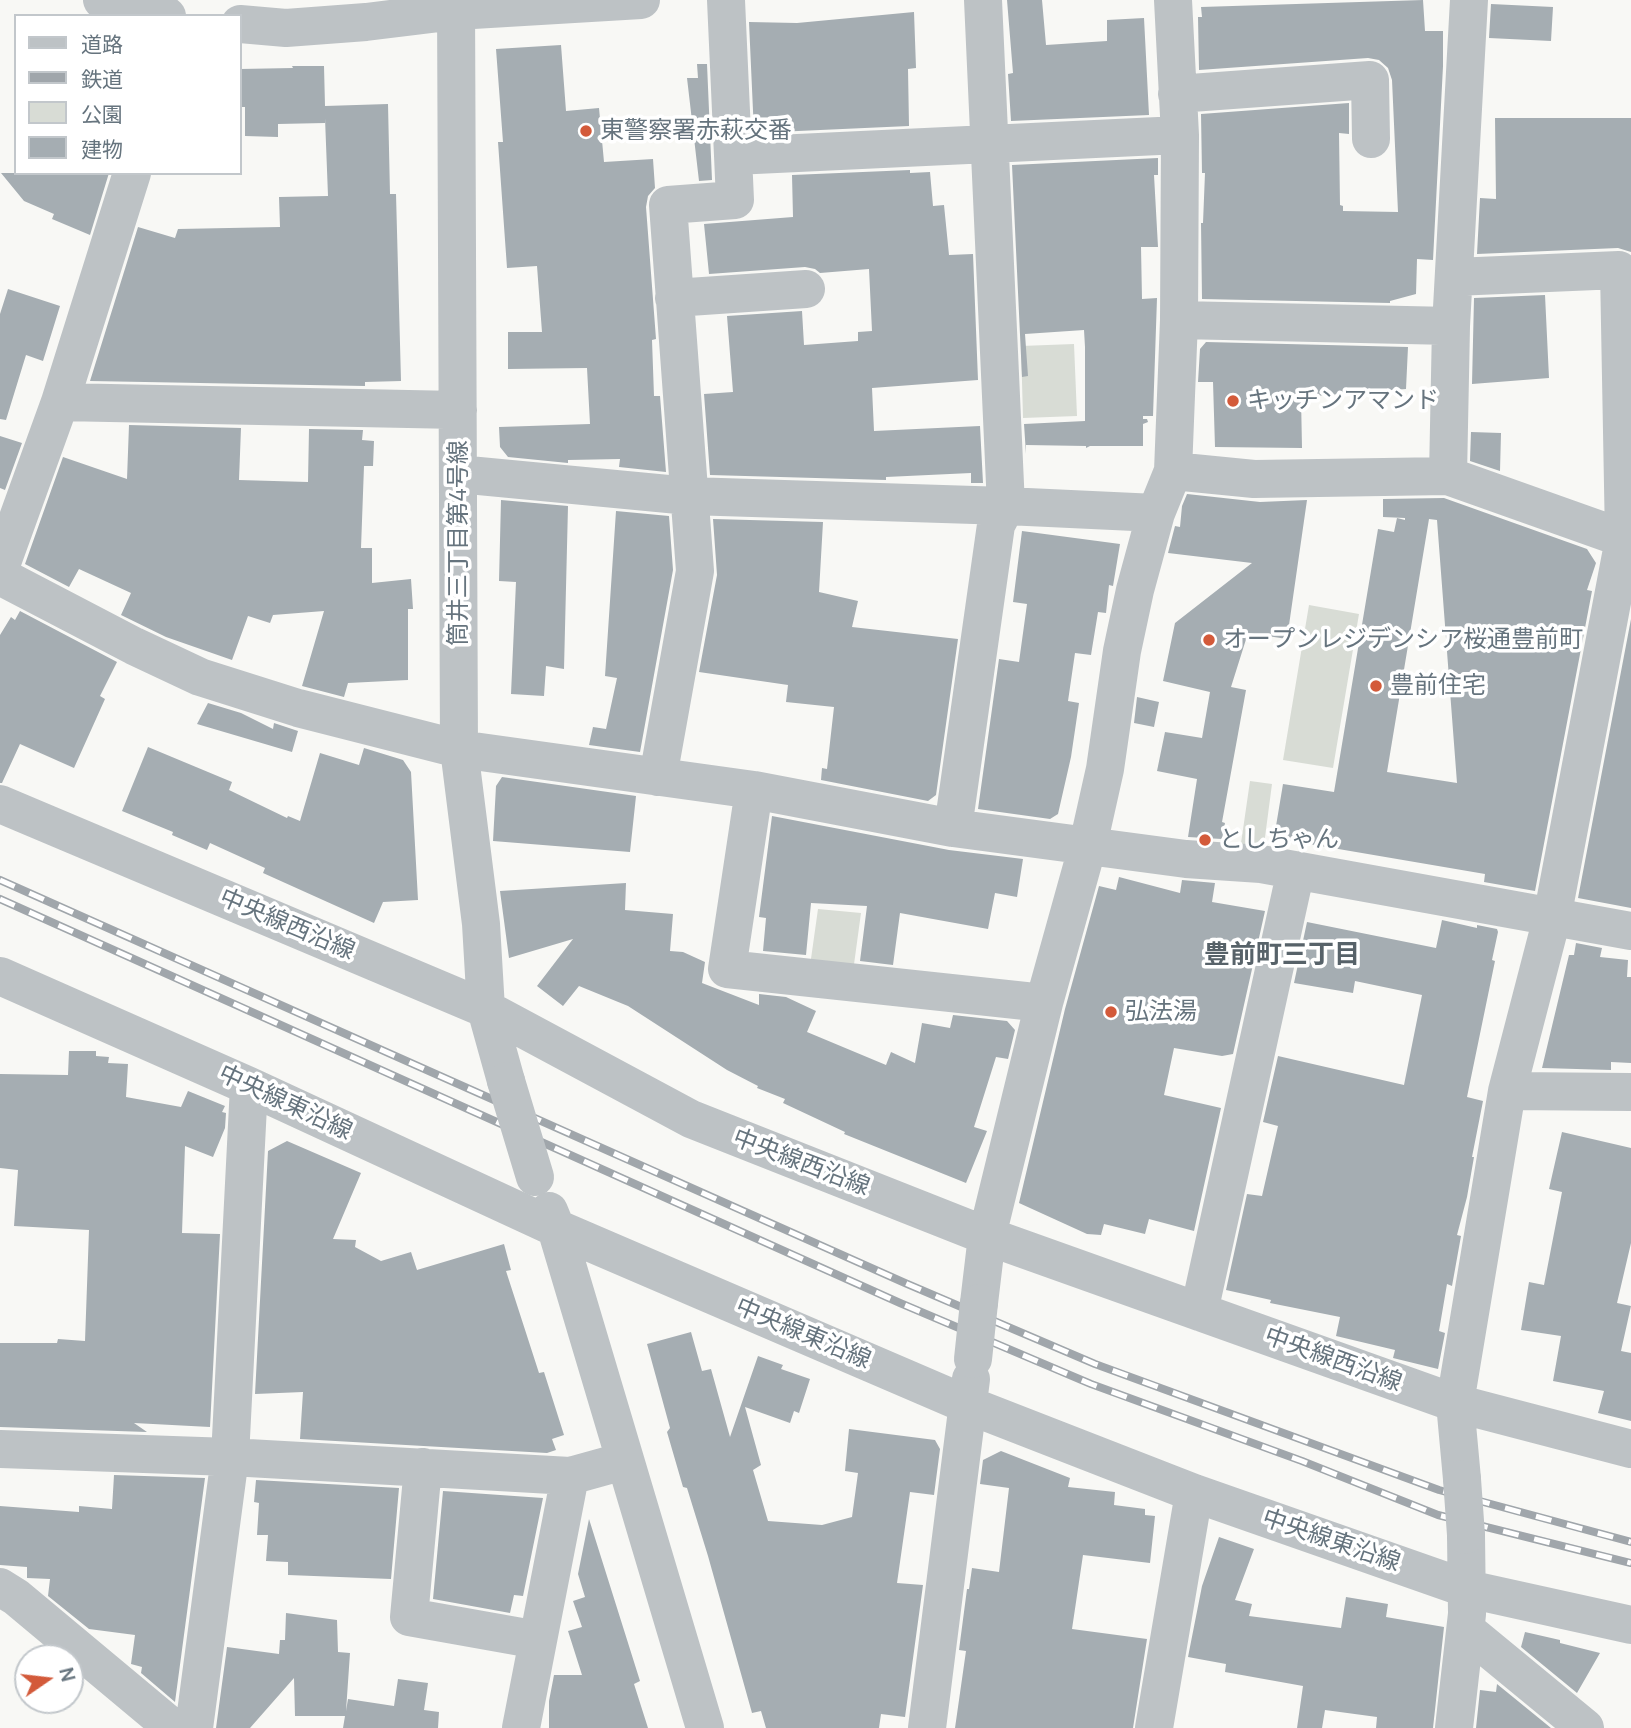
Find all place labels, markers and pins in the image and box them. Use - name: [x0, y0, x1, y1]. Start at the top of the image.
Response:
- place label: 東警察署赤萩交番: [600, 117, 792, 145]
- marker: 東警察署赤萩交番: [578, 123, 594, 139]
- place label: キッチンアマンド: [1247, 387, 1439, 415]
- marker: キッチンアマンド: [1225, 393, 1241, 409]
- place label: オープンレジデンシア桜通豊前町: [1223, 626, 1583, 654]
- marker: オープンレジデンシア桜通豊前町: [1201, 632, 1217, 648]
- place label: 豊前住宅: [1390, 672, 1486, 700]
- marker: 豊前住宅: [1368, 678, 1384, 694]
- place label: としちゃん: [1219, 826, 1339, 854]
- marker: としちゃん: [1197, 832, 1213, 848]
- place label: 弘法湯: [1125, 998, 1197, 1026]
- marker: 弘法湯: [1103, 1004, 1119, 1020]

